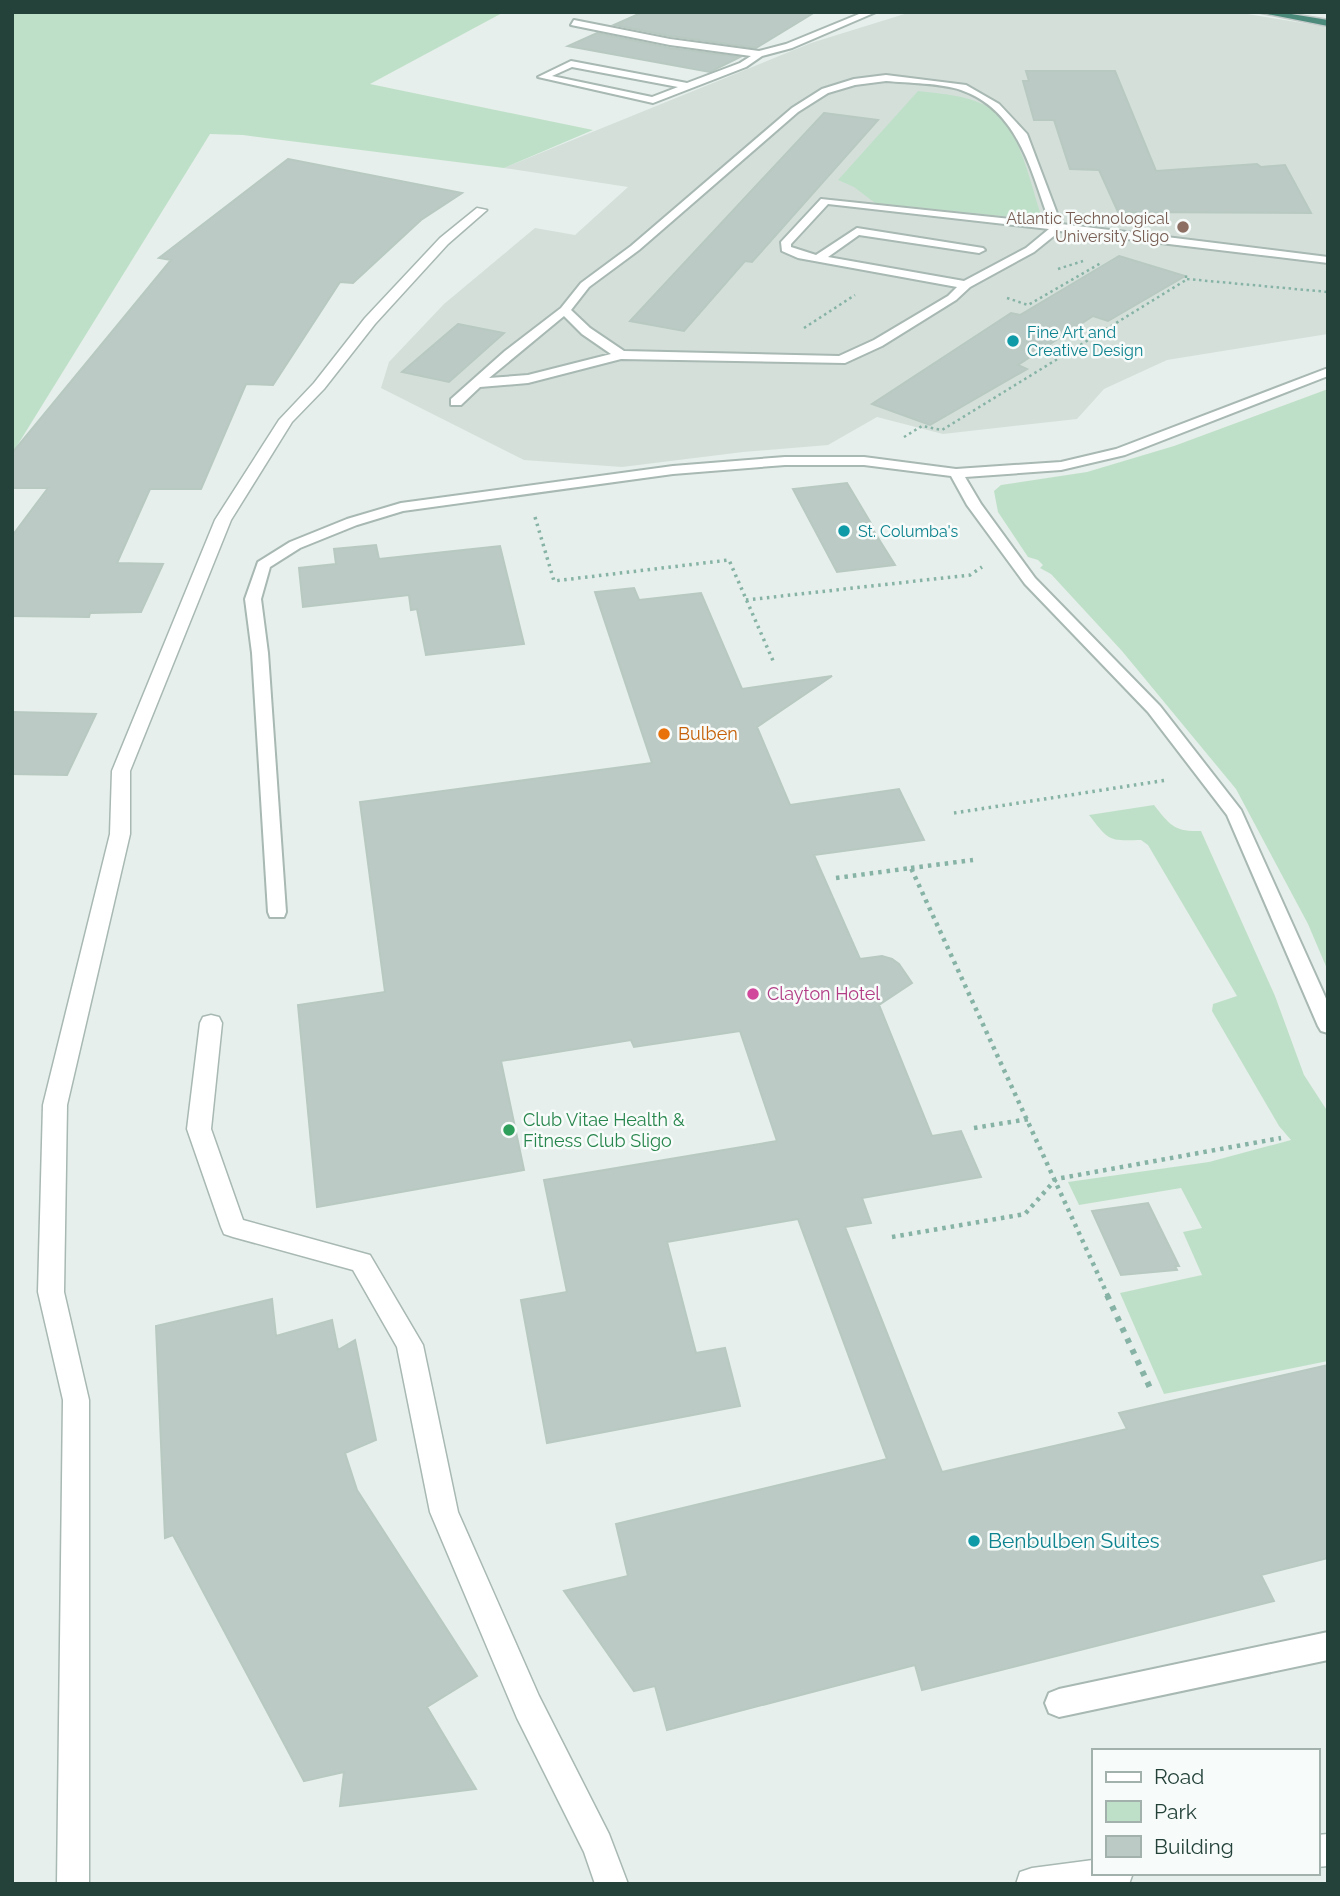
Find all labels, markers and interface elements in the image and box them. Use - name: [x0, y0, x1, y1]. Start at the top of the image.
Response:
- place label: Atlantic Technological University Sligo: [1006, 209, 1170, 246]
- marker: Atlantic Technological University Sligo: [1175, 219, 1191, 235]
- place label: Fine Art and Creative Design: [1027, 323, 1143, 360]
- marker: Fine Art and Creative Design: [1005, 333, 1021, 349]
- place label: St. Columba's: [858, 522, 958, 541]
- marker: St. Columba's: [836, 523, 852, 539]
- place label: Bulben: [678, 723, 738, 744]
- marker: Bulben: [656, 726, 672, 742]
- place label: Clayton Hotel: [767, 983, 880, 1004]
- marker: Clayton Hotel: [745, 986, 761, 1002]
- place label: Club Vitae Health & Fitness Club Sligo: [523, 1109, 685, 1151]
- marker: Club Vitae Health & Fitness Club Sligo: [501, 1122, 517, 1138]
- place label: Benbulben Suites: [988, 1528, 1160, 1553]
- marker: Benbulben Suites: [966, 1533, 982, 1549]
- legend: [1092, 1749, 1319, 1875]
- text: Road: [1154, 1764, 1204, 1789]
- text: Park: [1154, 1799, 1197, 1824]
- text: Building: [1154, 1834, 1234, 1859]

